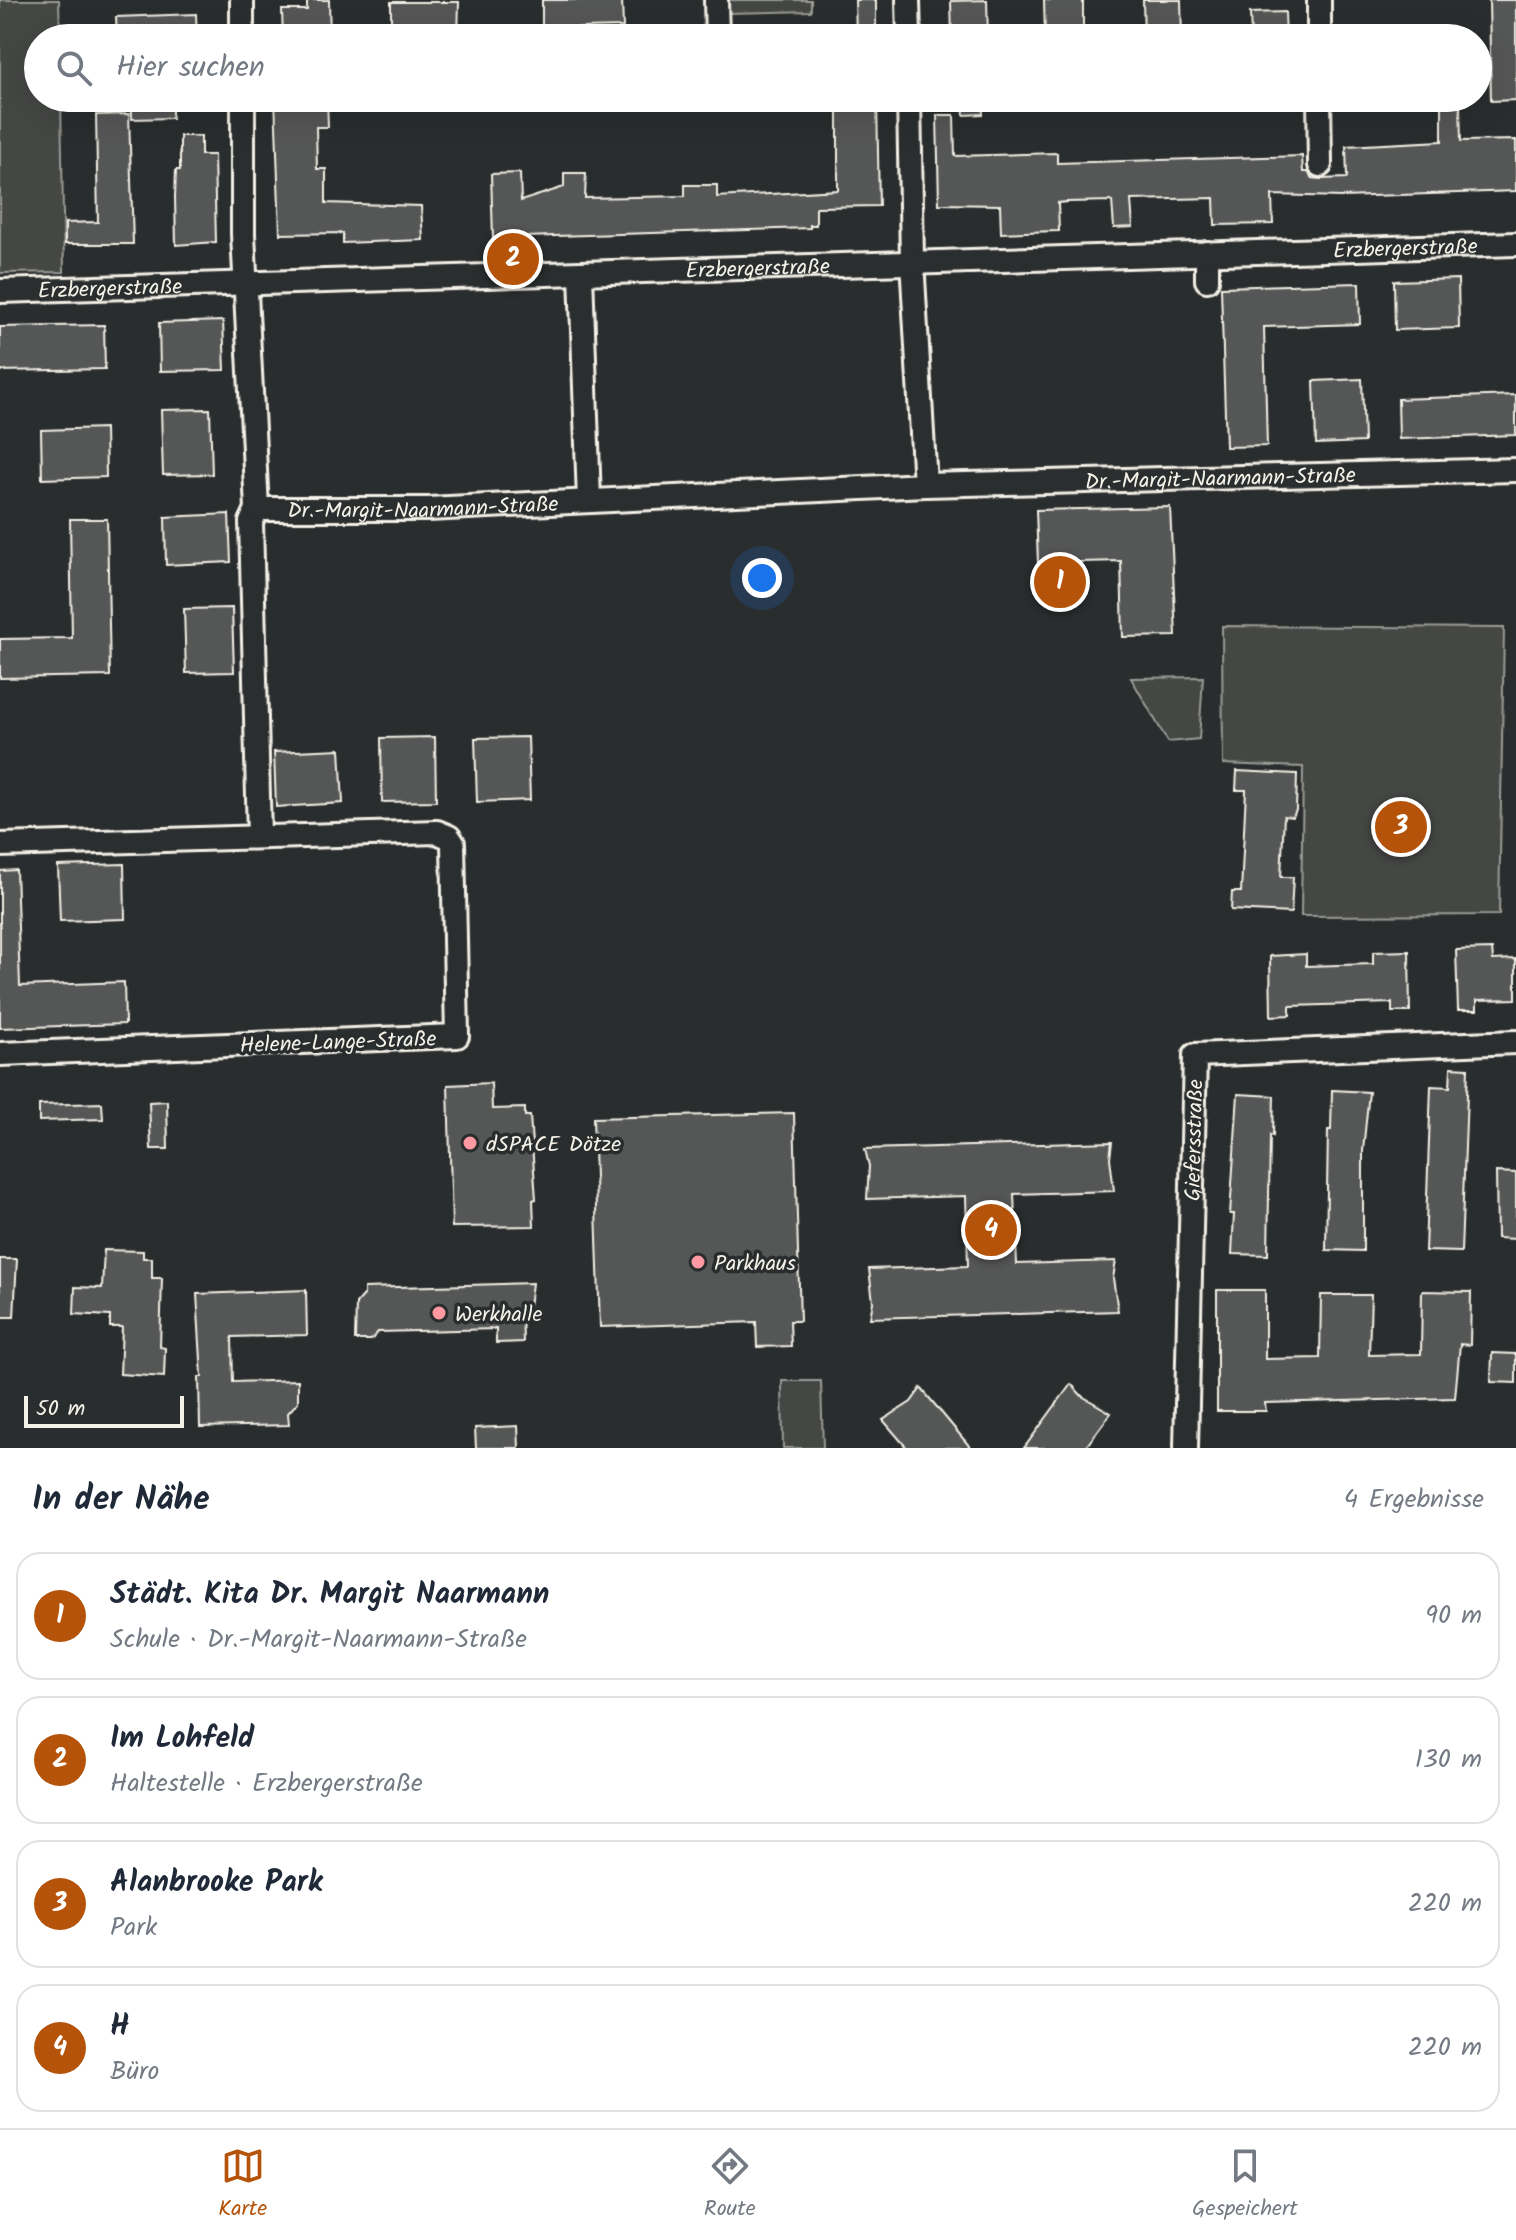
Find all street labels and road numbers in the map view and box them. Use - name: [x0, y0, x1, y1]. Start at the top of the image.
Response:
- street label: Erzbergerstraße: [1333, 230, 1478, 270]
- street label: Erzbergerstraße: [685, 250, 831, 290]
- street label: Erzbergerstraße: [37, 270, 183, 310]
- street label: Dr.-Margit-Naarmann-Straße: [1084, 459, 1356, 501]
- street label: Dr.-Margit-Naarmann-Straße: [287, 488, 559, 529]
- street label: Helene-Lange-Straße: [239, 1023, 437, 1064]
- street label: Giefersstraße: [1177, 1079, 1214, 1201]

